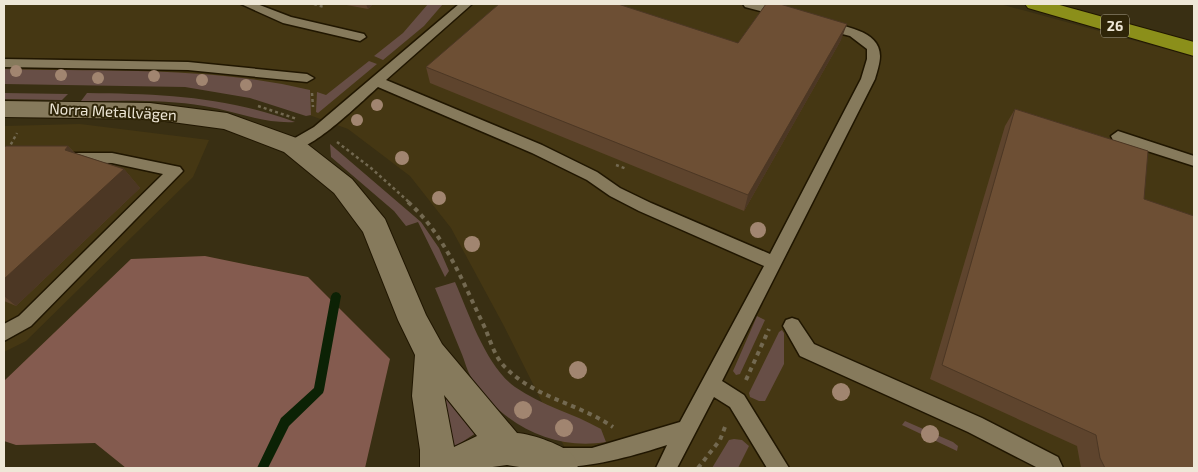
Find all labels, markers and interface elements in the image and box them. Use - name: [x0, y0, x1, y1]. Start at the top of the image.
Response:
- road number: 26: [1101, 15, 1129, 38]
- street label: Norra Metallvägen: [49, 99, 177, 123]

